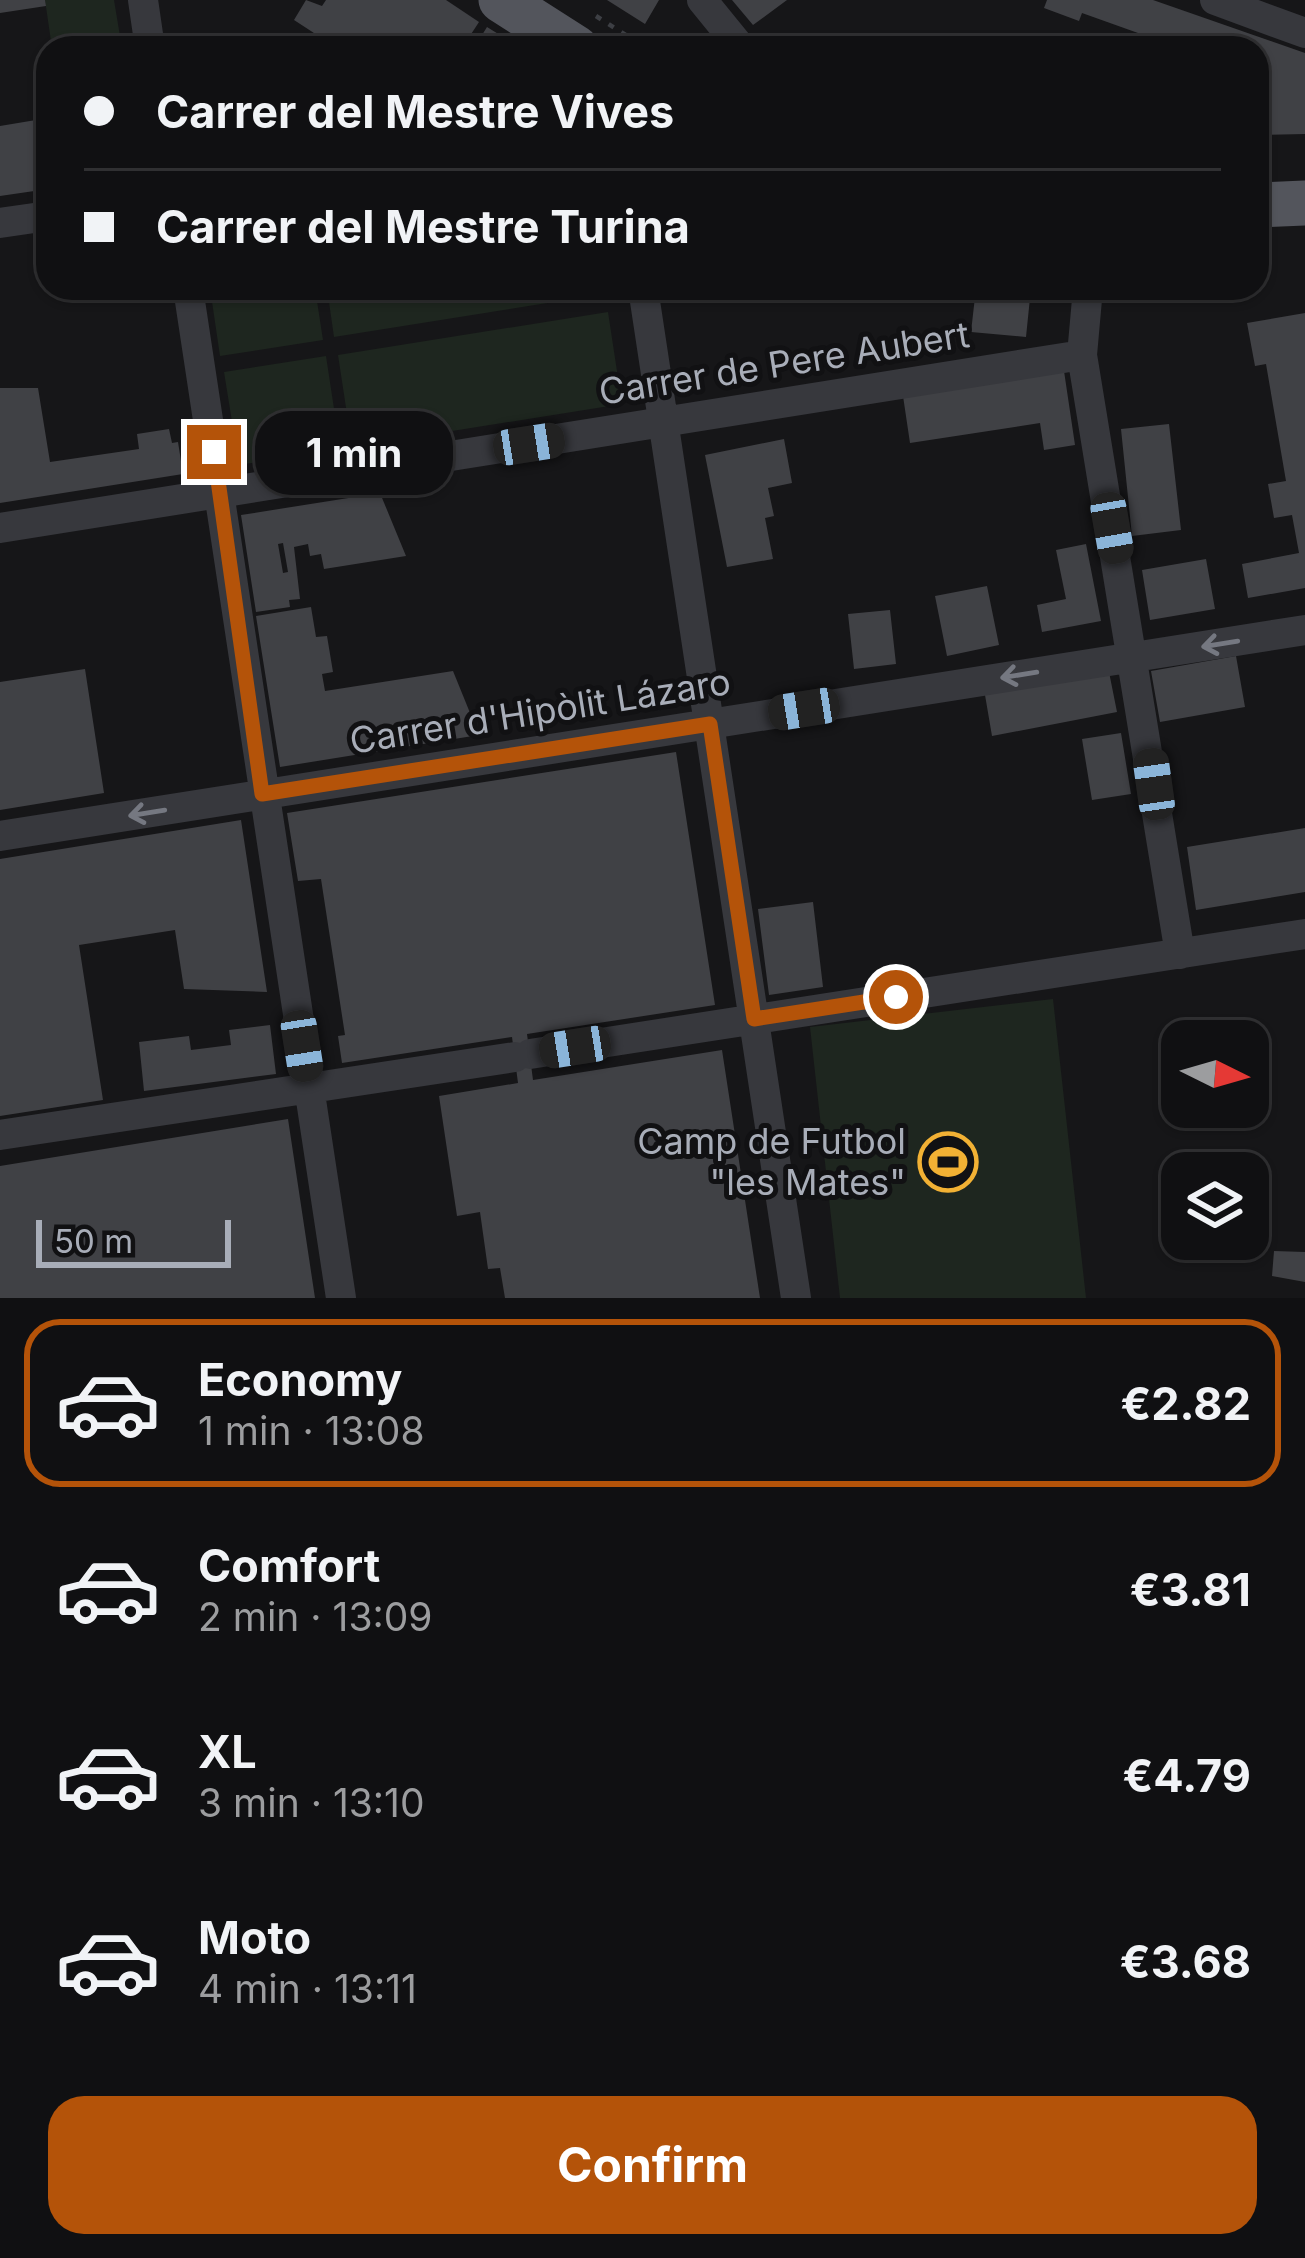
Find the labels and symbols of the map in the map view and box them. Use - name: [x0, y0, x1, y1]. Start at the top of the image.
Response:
- street label: Carrer de Pere Aubert: [596, 312, 973, 414]
- callout: 1 min: [256, 410, 454, 494]
- car: [491, 421, 567, 467]
- route end: [187, 425, 241, 479]
- car: [1088, 489, 1136, 567]
- one-way arrow: [1201, 633, 1240, 656]
- street label: Carrer d'Hipòlit Lázaro: [347, 659, 733, 763]
- one-way arrow: [1000, 665, 1039, 688]
- car: [766, 686, 842, 732]
- car: [1131, 746, 1177, 822]
- one-way arrow: [128, 802, 167, 825]
- route start: [869, 970, 923, 1024]
- car: [279, 1008, 325, 1084]
- north arrow: [1161, 1020, 1269, 1128]
- car: [537, 1024, 613, 1070]
- place label: Camp de Futbol "les Mates": [637, 1119, 906, 1204]
- sports icon: Camp de Futbol "les Mates": [917, 1131, 979, 1193]
- scale bar: [36, 1214, 231, 1267]

